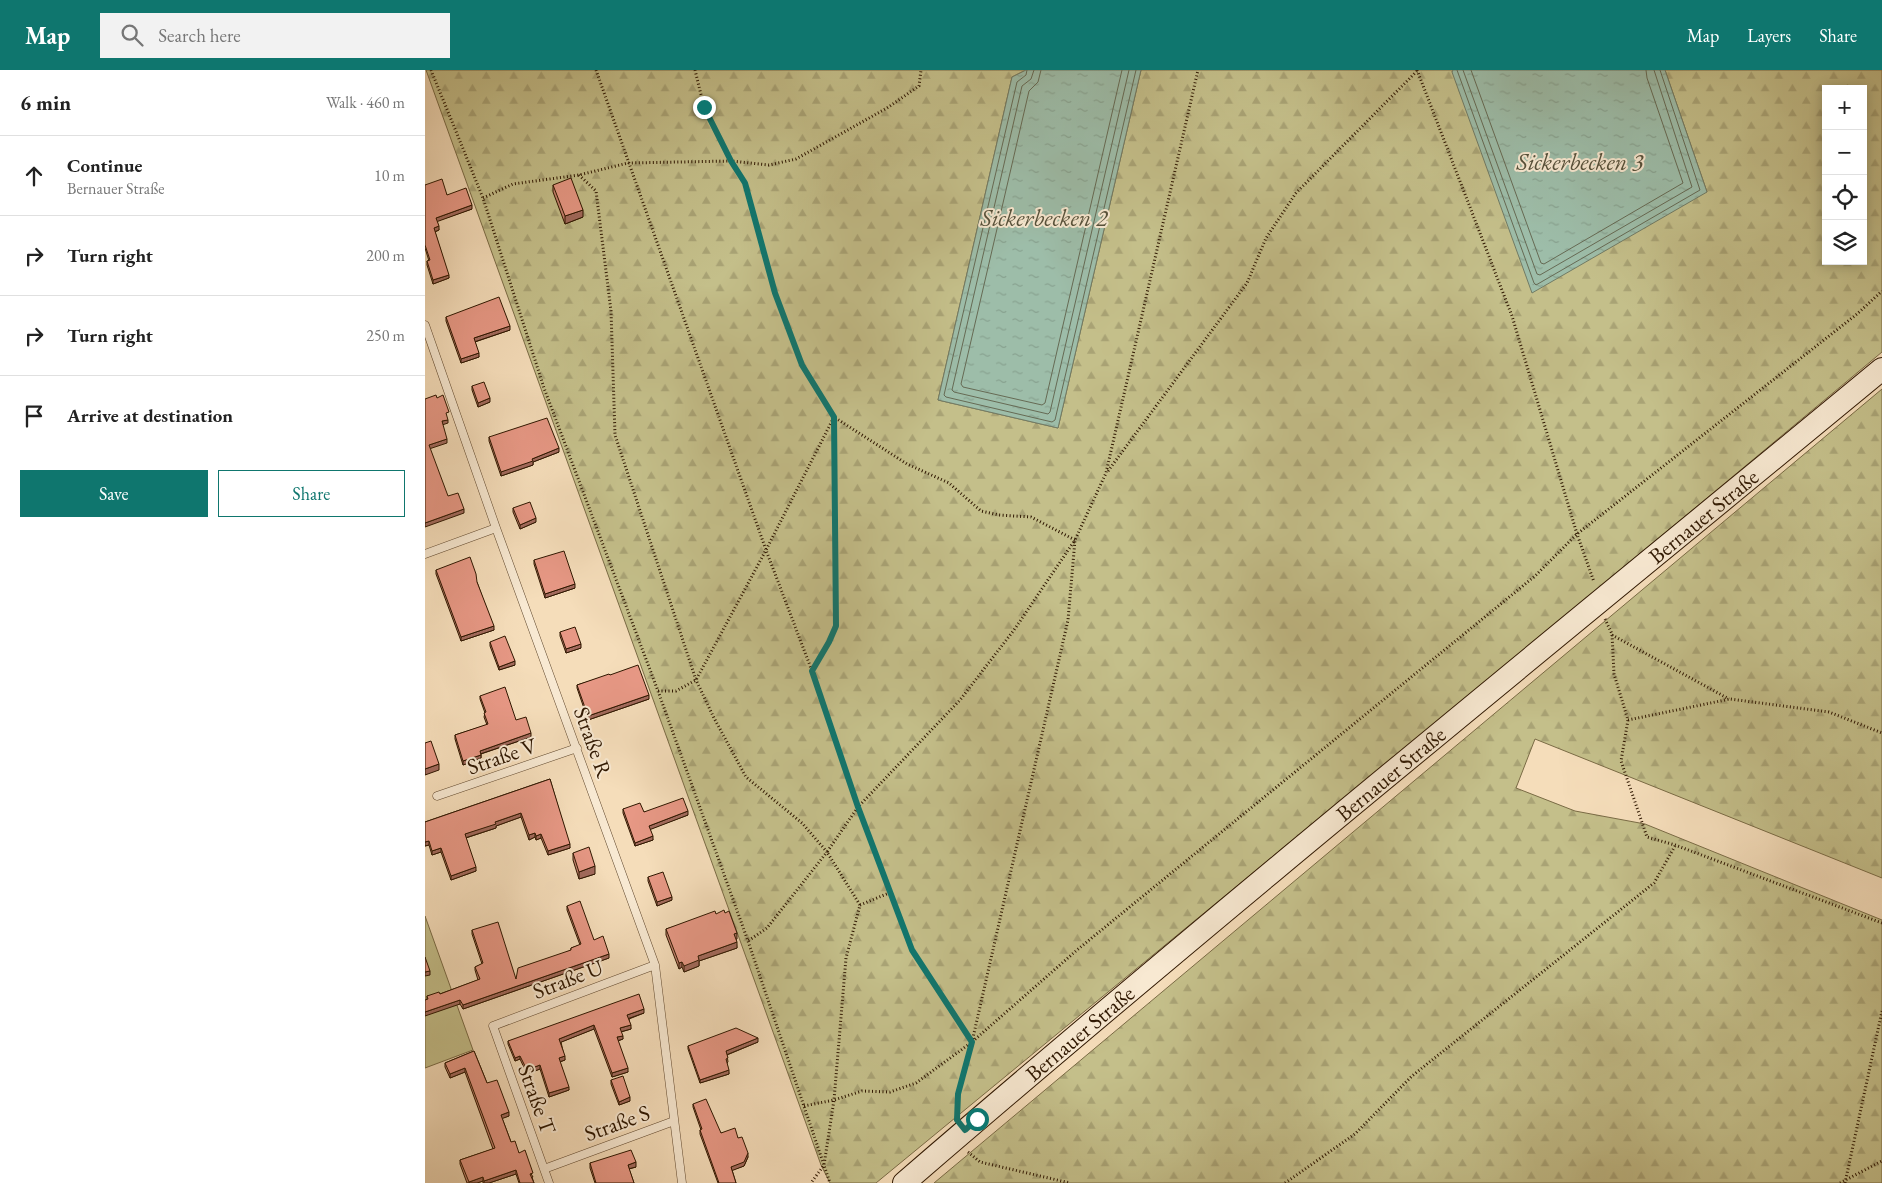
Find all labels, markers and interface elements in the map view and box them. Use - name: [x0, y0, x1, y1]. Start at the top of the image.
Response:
- search box: [100, 13, 450, 58]
- text: Map: [25, 20, 70, 51]
- icon: search: [118, 21, 146, 49]
- text: Search here: [158, 23, 241, 48]
- text: Map: [1687, 24, 1719, 47]
- text: Layers: [1747, 24, 1791, 47]
- text: Share: [1819, 24, 1857, 47]
- map controls: [1822, 85, 1867, 265]
- button: +: [1822, 85, 1867, 130]
- text: 6 min: [20, 89, 71, 116]
- text: Walk · 460 m: [326, 92, 405, 113]
- route end: [693, 96, 716, 119]
- button: −: [1822, 130, 1867, 175]
- water label: Sickerbecken 3: [1515, 146, 1644, 177]
- text: Continue: [67, 153, 142, 178]
- icon: ahead: [20, 162, 48, 190]
- text: 10 m: [374, 165, 405, 186]
- button: locate: [1822, 175, 1867, 220]
- text: Bernauer Straße: [67, 178, 165, 199]
- water label: Sickerbecken 2: [979, 202, 1109, 233]
- button: layers: [1822, 220, 1867, 265]
- icon: right: [20, 242, 48, 270]
- text: Turn right: [67, 243, 153, 268]
- text: 200 m: [366, 245, 405, 266]
- icon: right: [20, 322, 48, 350]
- text: Turn right: [67, 323, 153, 348]
- text: 250 m: [366, 325, 405, 346]
- icon: arrive: [20, 402, 48, 430]
- text: Arrive at destination: [67, 403, 233, 428]
- street label: Bernauer Straße: [1642, 462, 1765, 570]
- button: Save: [20, 470, 208, 517]
- button: Share: [218, 470, 405, 517]
- street label: Straße R: [567, 703, 619, 782]
- street label: Bernauer Straße: [1330, 719, 1452, 827]
- street label: Straße V: [463, 730, 541, 781]
- street label: Straße U: [528, 952, 608, 1006]
- street label: Bernauer Straße: [1019, 978, 1141, 1087]
- street label: Straße T: [511, 1060, 563, 1138]
- street label: Straße S: [580, 1098, 654, 1148]
- route start: [966, 1108, 989, 1131]

